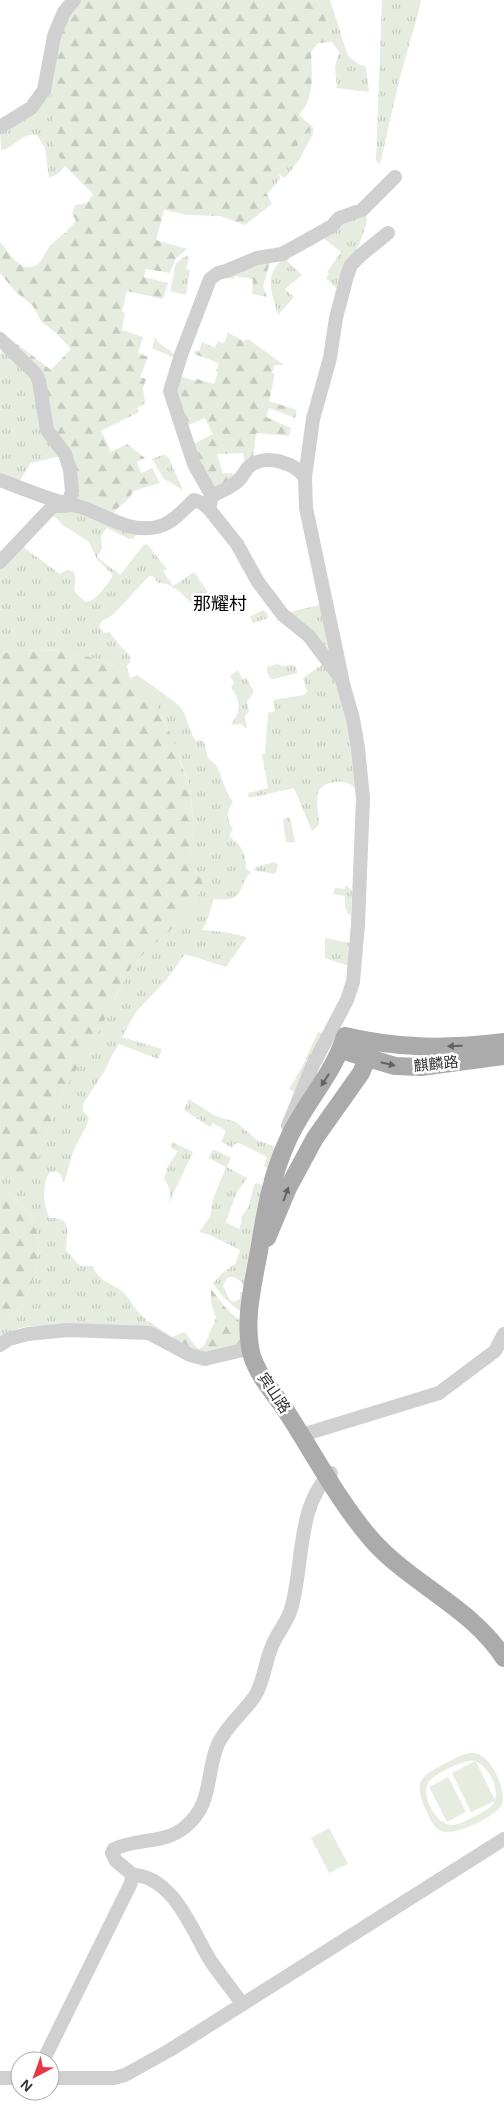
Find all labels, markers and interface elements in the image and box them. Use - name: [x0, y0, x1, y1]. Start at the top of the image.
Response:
- district label: 那耀村: [193, 594, 247, 614]
- one-way arrow: [447, 1042, 463, 1050]
- street label: 麒麟路: [413, 1053, 459, 1074]
- one-way arrow: [380, 1060, 395, 1068]
- one-way arrow: [320, 1074, 329, 1087]
- one-way arrow: [282, 1186, 290, 1201]
- street label: 宾山路: [255, 1369, 294, 1416]
- north arrow: [10, 2051, 60, 2101]
- text: N: [17, 2076, 36, 2095]

